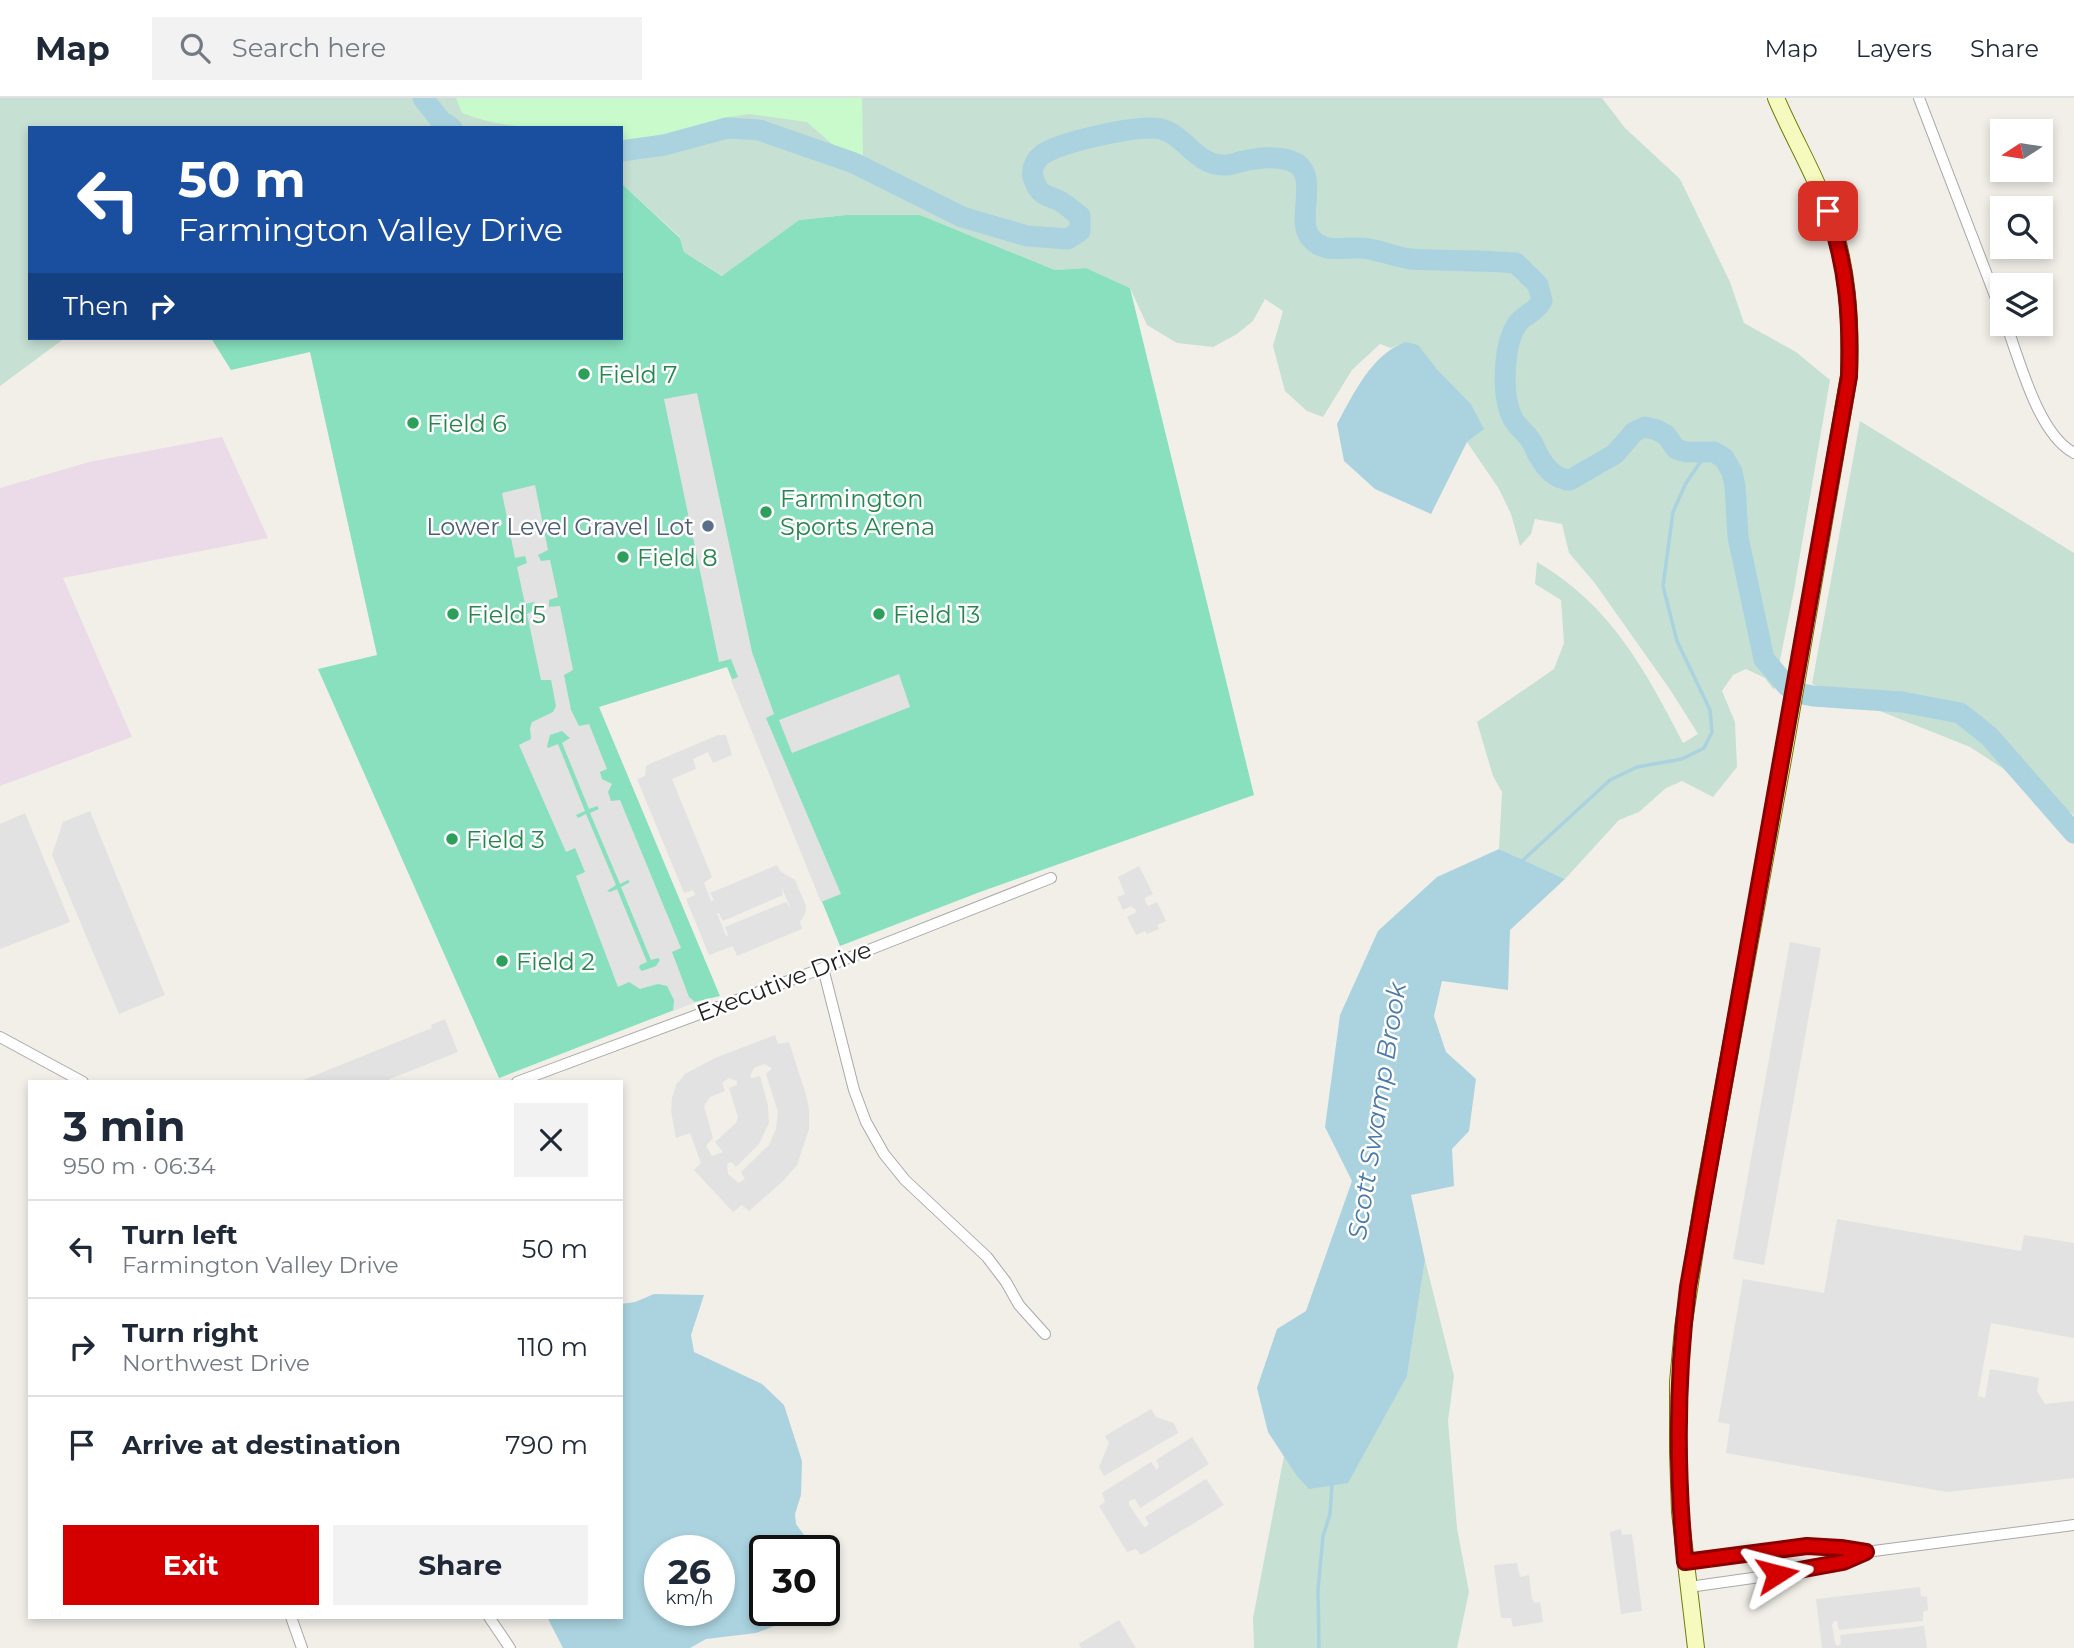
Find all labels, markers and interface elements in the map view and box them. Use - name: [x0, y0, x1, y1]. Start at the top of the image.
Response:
- search box: [152, 17, 642, 80]
- text: Map: [35, 28, 110, 68]
- icon: search: [176, 29, 214, 67]
- text: Search here: [232, 32, 386, 64]
- text: Map: [1764, 34, 1818, 63]
- text: Layers: [1856, 34, 1932, 63]
- text: Share: [1970, 34, 2039, 63]
- north arrow: [1990, 119, 2053, 182]
- map controls: [1990, 119, 2053, 336]
- text: 50 m: [178, 150, 306, 209]
- icon: left: [63, 154, 154, 245]
- pin: [1798, 181, 1858, 241]
- icon: arrive: [1809, 192, 1847, 230]
- button: search: [1990, 196, 2053, 259]
- text: Farmington Valley Drive: [178, 210, 563, 249]
- button: layers: [1990, 273, 2053, 336]
- icon: right: [143, 287, 181, 325]
- text: Then: [63, 290, 129, 322]
- place label: Field 7: [598, 360, 677, 389]
- marker: Field 7: [576, 366, 592, 382]
- place label: Field 6: [427, 409, 507, 438]
- marker: Field 6: [405, 415, 421, 431]
- place label: Farmington Sports Arena: [780, 484, 935, 541]
- marker: Farmington Sports Arena: [758, 504, 774, 520]
- place label: Lower Level Gravel Lot: [426, 512, 694, 541]
- marker: Lower Level Gravel Lot: [700, 518, 716, 534]
- place label: Field 8: [637, 543, 717, 572]
- marker: Field 8: [615, 549, 631, 565]
- place label: Field 5: [467, 600, 546, 629]
- place label: Field 13: [893, 600, 980, 629]
- marker: Field 5: [445, 606, 461, 622]
- marker: Field 13: [871, 606, 887, 622]
- place label: Field 3: [466, 825, 545, 854]
- marker: Field 3: [444, 831, 460, 847]
- street label: Executive Drive: [693, 934, 875, 1028]
- place label: Field 2: [516, 947, 595, 976]
- marker: Field 2: [494, 953, 510, 969]
- water label: Scott Swamp Brook: [1341, 979, 1413, 1242]
- text: 3 min: [63, 1100, 185, 1152]
- button: close: [514, 1103, 588, 1177]
- text: 950 m · 06:34: [63, 1152, 216, 1180]
- text: Turn left: [122, 1219, 238, 1251]
- icon: left: [63, 1230, 101, 1268]
- text: 50 m: [522, 1233, 588, 1265]
- text: Farmington Valley Drive: [122, 1251, 399, 1279]
- text: Turn right: [122, 1317, 258, 1349]
- icon: right: [63, 1328, 101, 1366]
- text: 110 m: [518, 1331, 588, 1363]
- text: Northwest Drive: [122, 1349, 310, 1377]
- icon: arrive: [63, 1426, 101, 1464]
- text: Arrive at destination: [122, 1429, 401, 1461]
- text: 790 m: [505, 1429, 588, 1461]
- button: Exit: [63, 1525, 319, 1605]
- button: Share: [333, 1525, 588, 1605]
- speed limit sign: 30: [749, 1535, 840, 1626]
- position arrow: [1740, 1537, 1814, 1611]
- text: 26: [668, 1550, 711, 1593]
- text: km/h: [665, 1587, 714, 1609]

